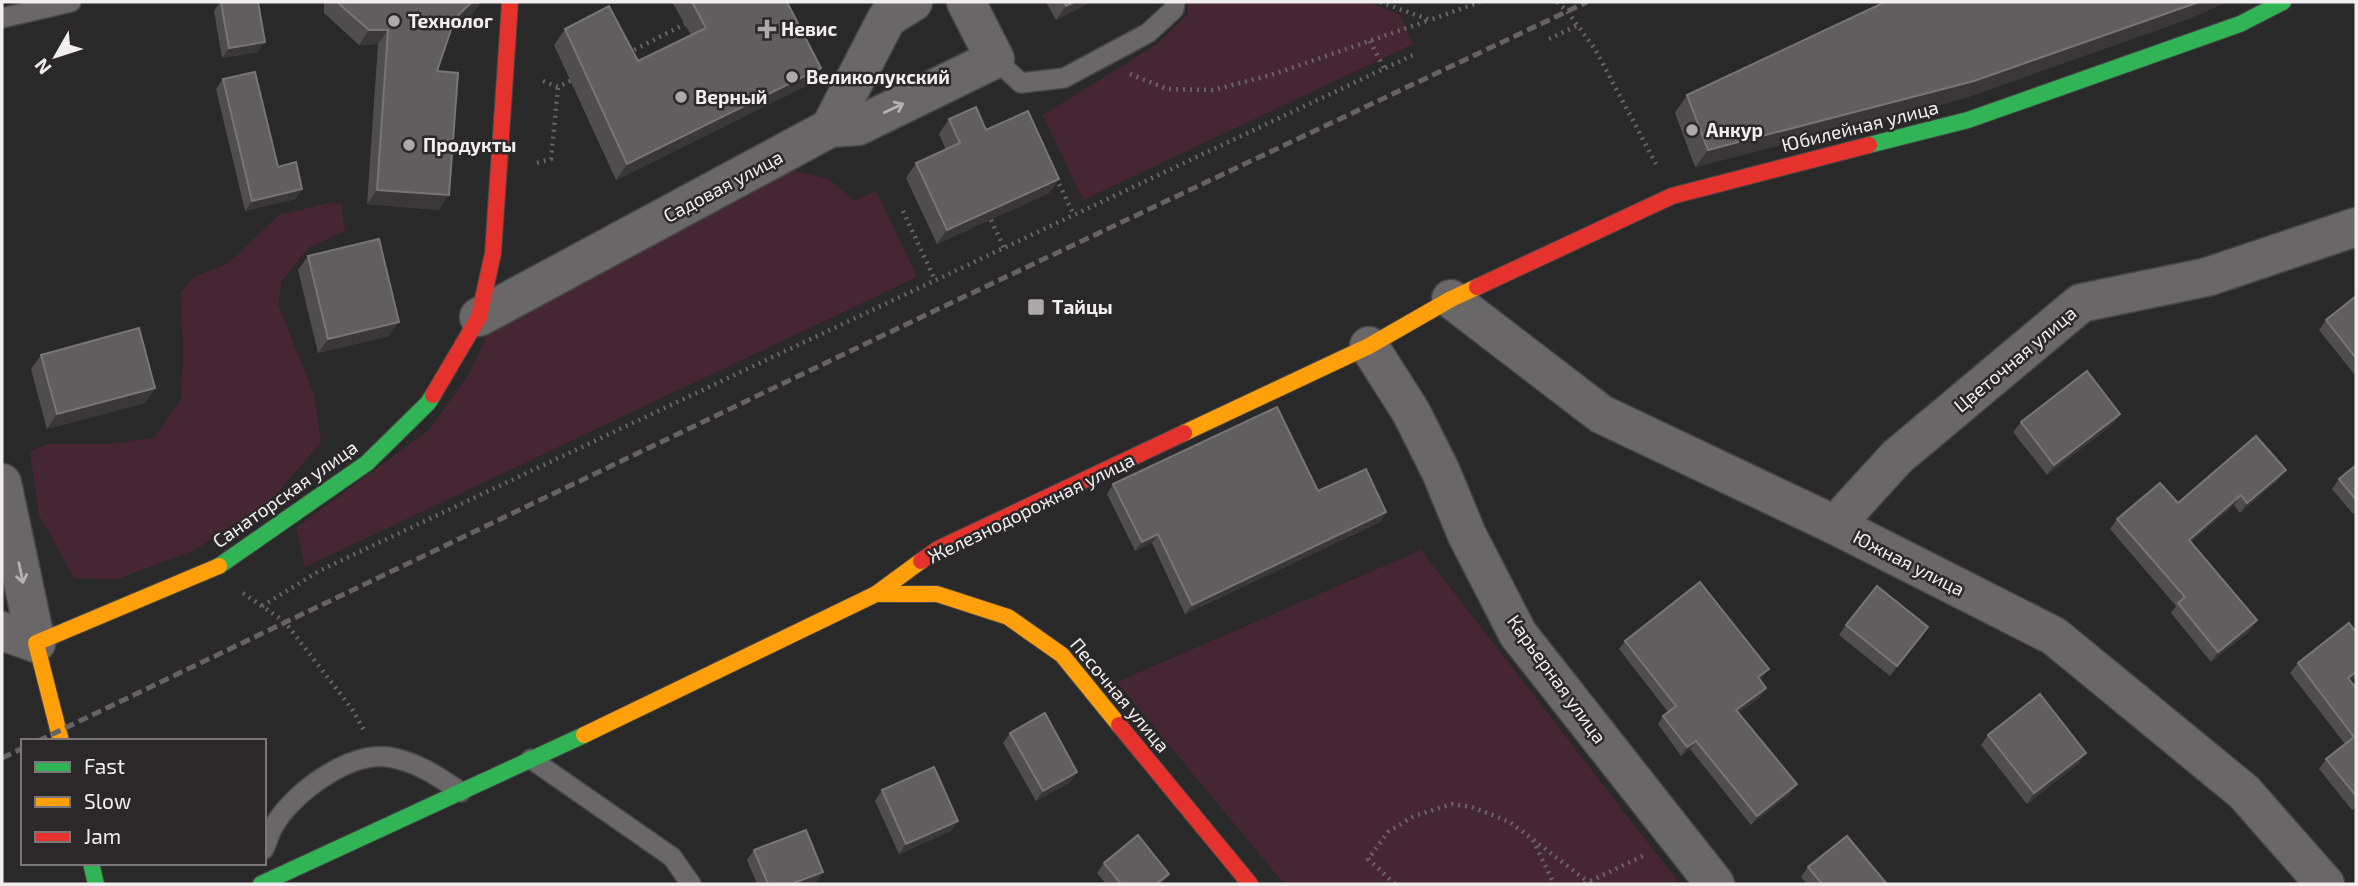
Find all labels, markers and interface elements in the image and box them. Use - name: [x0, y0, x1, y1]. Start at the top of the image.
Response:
- place label: Технолог: [408, 9, 493, 32]
- marker: Технолог: [386, 13, 402, 29]
- place label: Невис: [781, 17, 837, 40]
- north arrow: [21, 21, 91, 91]
- marker: Невис: [759, 21, 775, 37]
- text: N: [29, 54, 56, 80]
- place label: Великолукский: [806, 65, 950, 88]
- marker: Великолукский: [784, 69, 800, 85]
- place label: Верный: [695, 85, 767, 108]
- marker: Верный: [673, 89, 689, 105]
- street label: Юбилейная улица: [1779, 95, 1941, 157]
- one-way arrow: [883, 101, 904, 115]
- place label: Анкур: [1706, 118, 1763, 141]
- marker: Анкур: [1684, 122, 1700, 138]
- place label: Продукты: [423, 133, 516, 156]
- marker: Продукты: [401, 137, 417, 153]
- street label: Садовая улица: [659, 144, 787, 228]
- place label: Тайцы: [1052, 295, 1113, 318]
- marker: Тайцы: [1026, 297, 1046, 317]
- street label: Цветочная улица: [1949, 301, 2081, 417]
- street label: Санаторская улица: [208, 435, 362, 553]
- street label: Железнодорожная улица: [924, 447, 1138, 569]
- street label: Южная улица: [1849, 525, 1969, 601]
- one-way arrow: [14, 561, 28, 584]
- street label: Карьерная улица: [1502, 610, 1612, 748]
- street label: Песочная улица: [1065, 633, 1175, 757]
- legend: [21, 739, 266, 865]
- text: Fast: [84, 753, 125, 778]
- text: Slow: [84, 788, 131, 813]
- text: Jam: [84, 823, 121, 848]

